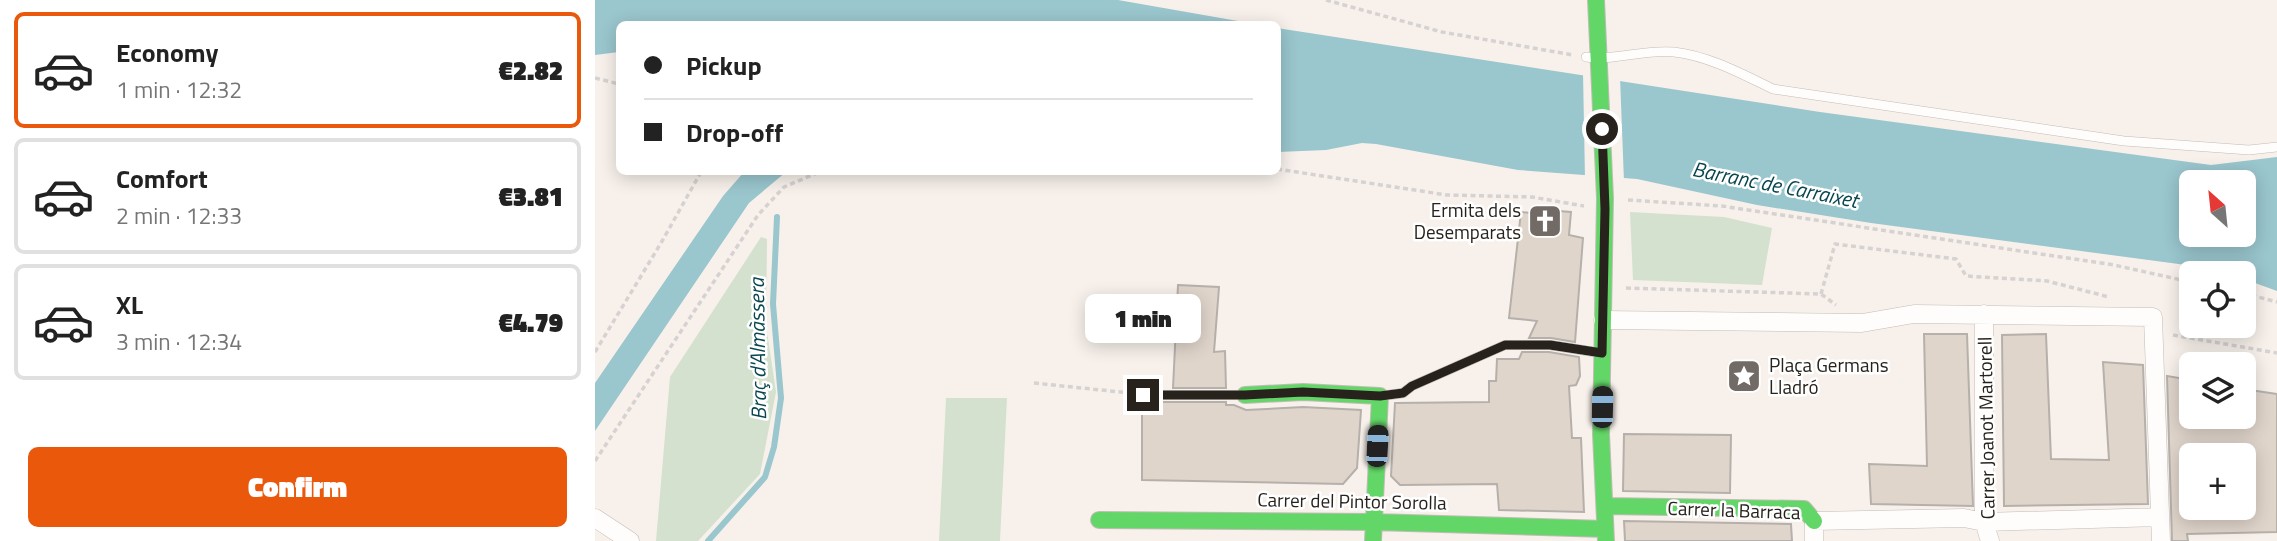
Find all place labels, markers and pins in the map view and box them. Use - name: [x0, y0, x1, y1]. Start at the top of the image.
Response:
- place label: Ermita dels Desemparats: [1414, 195, 1521, 246]
- church icon: Ermita dels Desemparats: [1526, 202, 1564, 240]
- place label: Plaça Germans Lladró: [1769, 350, 1889, 401]
- place icon: Plaça Germans Lladró: [1725, 357, 1763, 395]

